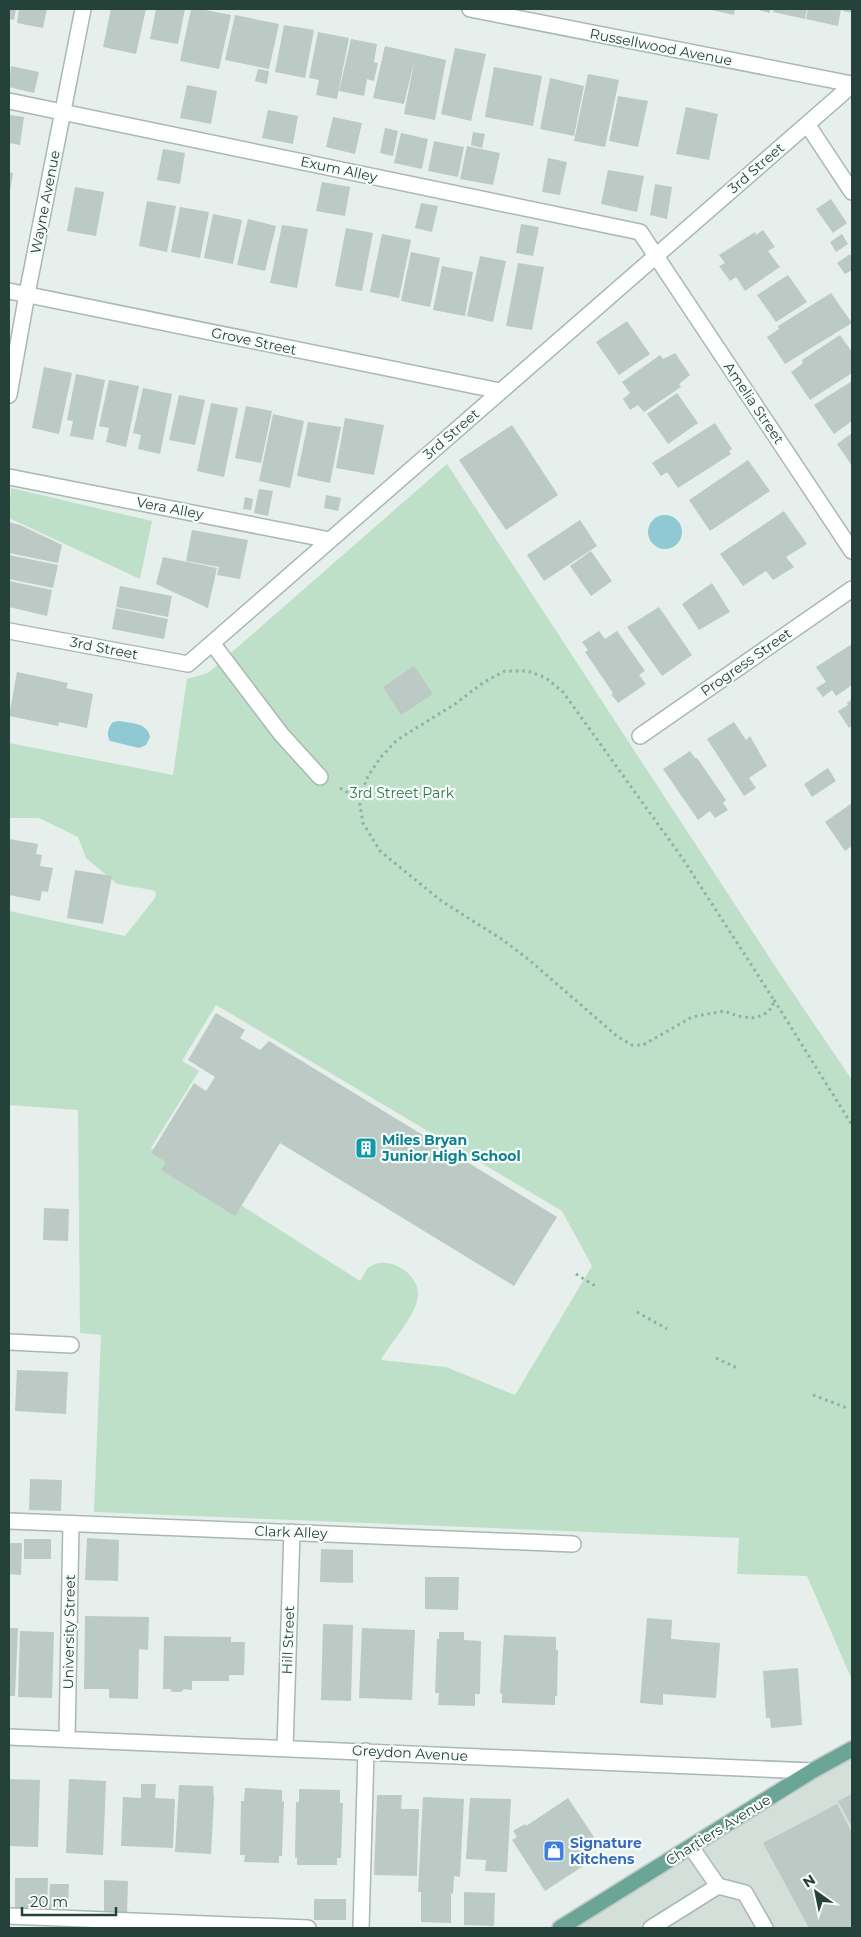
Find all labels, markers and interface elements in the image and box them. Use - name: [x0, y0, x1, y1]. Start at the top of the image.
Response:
- street label: Russellwood Avenue: [588, 24, 734, 70]
- street label: 3rd Street: [724, 138, 788, 197]
- street label: Wayne Avenue: [26, 149, 64, 255]
- street label: Exum Alley: [299, 152, 379, 186]
- street label: Grove Street: [210, 323, 299, 359]
- street label: Amelia Street: [720, 359, 788, 448]
- street label: 3rd Street: [419, 404, 483, 463]
- street label: Vera Alley: [135, 493, 205, 523]
- street label: Progress Street: [697, 624, 795, 700]
- street label: 3rd Street: [69, 633, 140, 663]
- park label: 3rd Street Park: [350, 784, 455, 802]
- place label: Miles Bryan Junior High School: [381, 1131, 521, 1165]
- building icon: Miles Bryan Junior High School: [354, 1136, 378, 1160]
- street label: Clark Alley: [254, 1522, 328, 1542]
- street label: University Street: [59, 1574, 79, 1690]
- street label: Hill Street: [278, 1605, 298, 1675]
- street label: Greydon Avenue: [351, 1741, 469, 1765]
- street label: Chartiers Avenue: [662, 1790, 774, 1870]
- place label: Signature Kitchens: [570, 1834, 642, 1868]
- shop icon: Signature Kitchens: [542, 1839, 566, 1863]
- north arrow: [791, 1867, 841, 1917]
- text: N: [799, 1870, 819, 1892]
- scale bar: [22, 1884, 116, 1916]
- text: 20 m: [30, 1892, 68, 1911]

